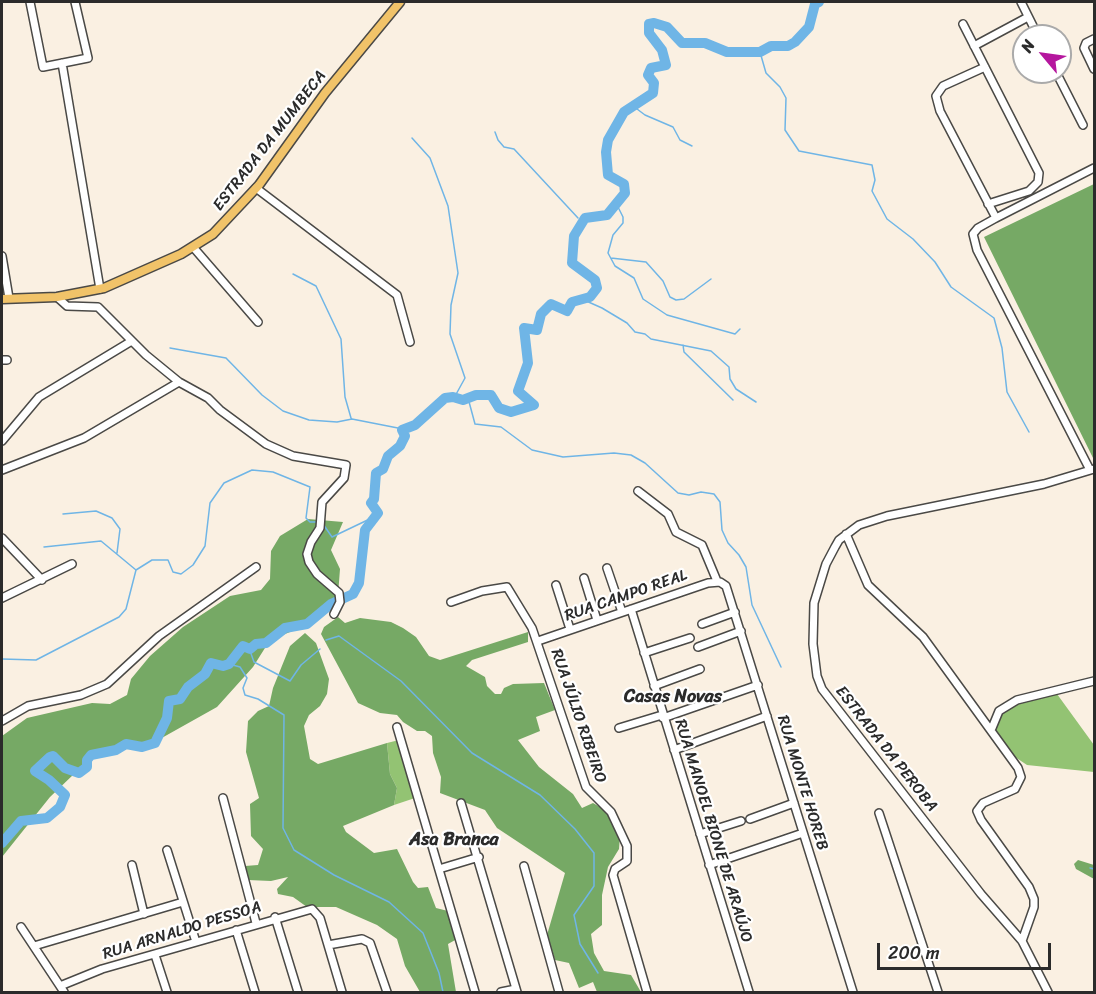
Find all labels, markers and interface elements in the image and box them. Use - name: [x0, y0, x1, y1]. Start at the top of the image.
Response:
- north arrow: [1012, 24, 1072, 84]
- text: N: [1012, 34, 1043, 58]
- street label: ESTRADA DA MUMBECA: [209, 67, 331, 215]
- street label: RUA CAMPO REAL: [562, 566, 690, 626]
- street label: RUA JÚLIO RIBEIRO: [546, 646, 610, 786]
- street label: ESTRADA DA PEROBA: [831, 682, 941, 816]
- district label: Casas Novas: [624, 686, 722, 708]
- street label: RUA MONTE HOREB: [772, 713, 832, 853]
- street label: RUA MANOEL BIONE DE ARAÚJO: [670, 717, 756, 945]
- district label: Asa Branca: [409, 829, 499, 851]
- street label: RUA ARNALDO PESSOA: [101, 898, 263, 964]
- scale bar: [880, 931, 1054, 969]
- text: 200 m: [888, 937, 940, 969]

